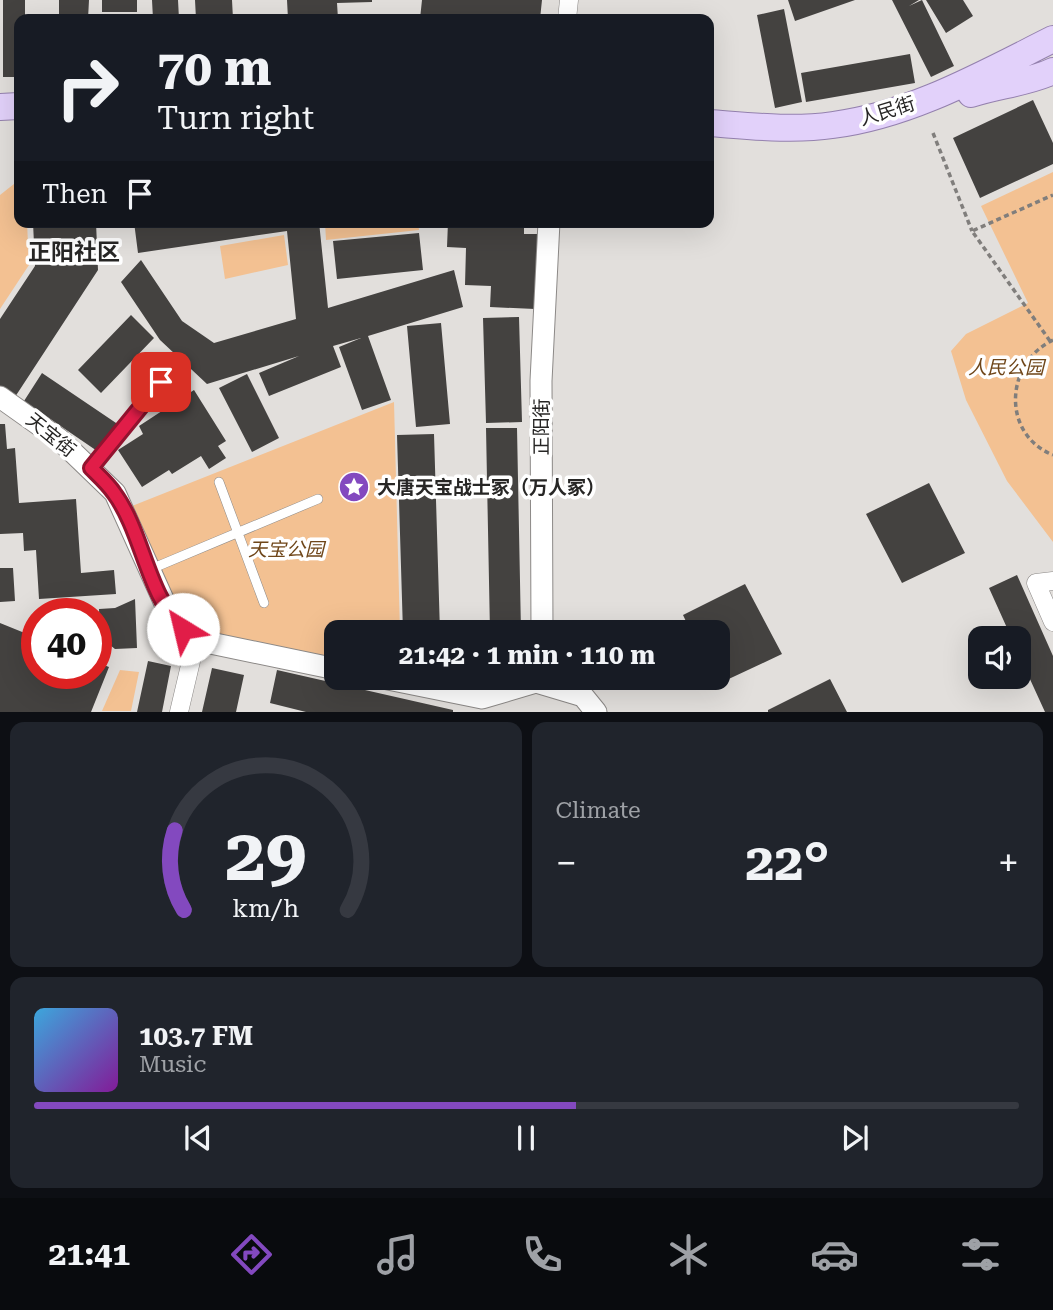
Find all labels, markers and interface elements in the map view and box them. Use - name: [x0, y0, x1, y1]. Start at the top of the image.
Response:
- text: 70 m: [157, 40, 272, 97]
- icon: right: [42, 42, 133, 133]
- street label: 人民街: [856, 92, 918, 130]
- text: Turn right: [157, 99, 314, 137]
- icon: arrive: [121, 175, 159, 213]
- text: Then: [42, 179, 107, 209]
- district label: 正阳社区: [28, 239, 120, 266]
- pin: [131, 352, 191, 412]
- park label: 人民公园: [968, 356, 1047, 379]
- icon: arrive: [142, 363, 180, 401]
- street label: 正阳街: [530, 398, 553, 456]
- street label: 天宝街: [22, 408, 80, 462]
- place icon: 大唐天宝战士冢（万人冢）: [337, 470, 371, 504]
- place label: 大唐天宝战士冢（万人冢）: [377, 476, 605, 499]
- park label: 天宝公园: [248, 538, 327, 561]
- position arrow: [146, 592, 220, 666]
- speed limit sign: 40: [21, 598, 112, 689]
- map controls: [968, 626, 1031, 689]
- button: sound: [968, 626, 1031, 689]
- text: 21:42 · 1 min · 110 m: [399, 640, 655, 670]
- text: Climate: [556, 797, 641, 824]
- text: 29: [225, 814, 307, 899]
- text: 22°: [745, 832, 829, 893]
- text: −: [556, 841, 577, 885]
- text: +: [998, 841, 1019, 885]
- text: km/h: [232, 894, 299, 923]
- text: 103.7 FM: [139, 1021, 253, 1051]
- text: Music: [139, 1051, 206, 1078]
- icon: previous: [179, 1119, 217, 1157]
- icon: pause: [507, 1119, 545, 1157]
- icon: next: [836, 1119, 874, 1157]
- icon: directions: [227, 1230, 276, 1279]
- icon: music: [373, 1230, 422, 1279]
- icon: phone: [518, 1230, 567, 1279]
- icon: climate: [664, 1230, 713, 1279]
- icon: car: [810, 1230, 859, 1279]
- icon: filters: [956, 1230, 1005, 1279]
- text: 21:41: [48, 1235, 130, 1273]

